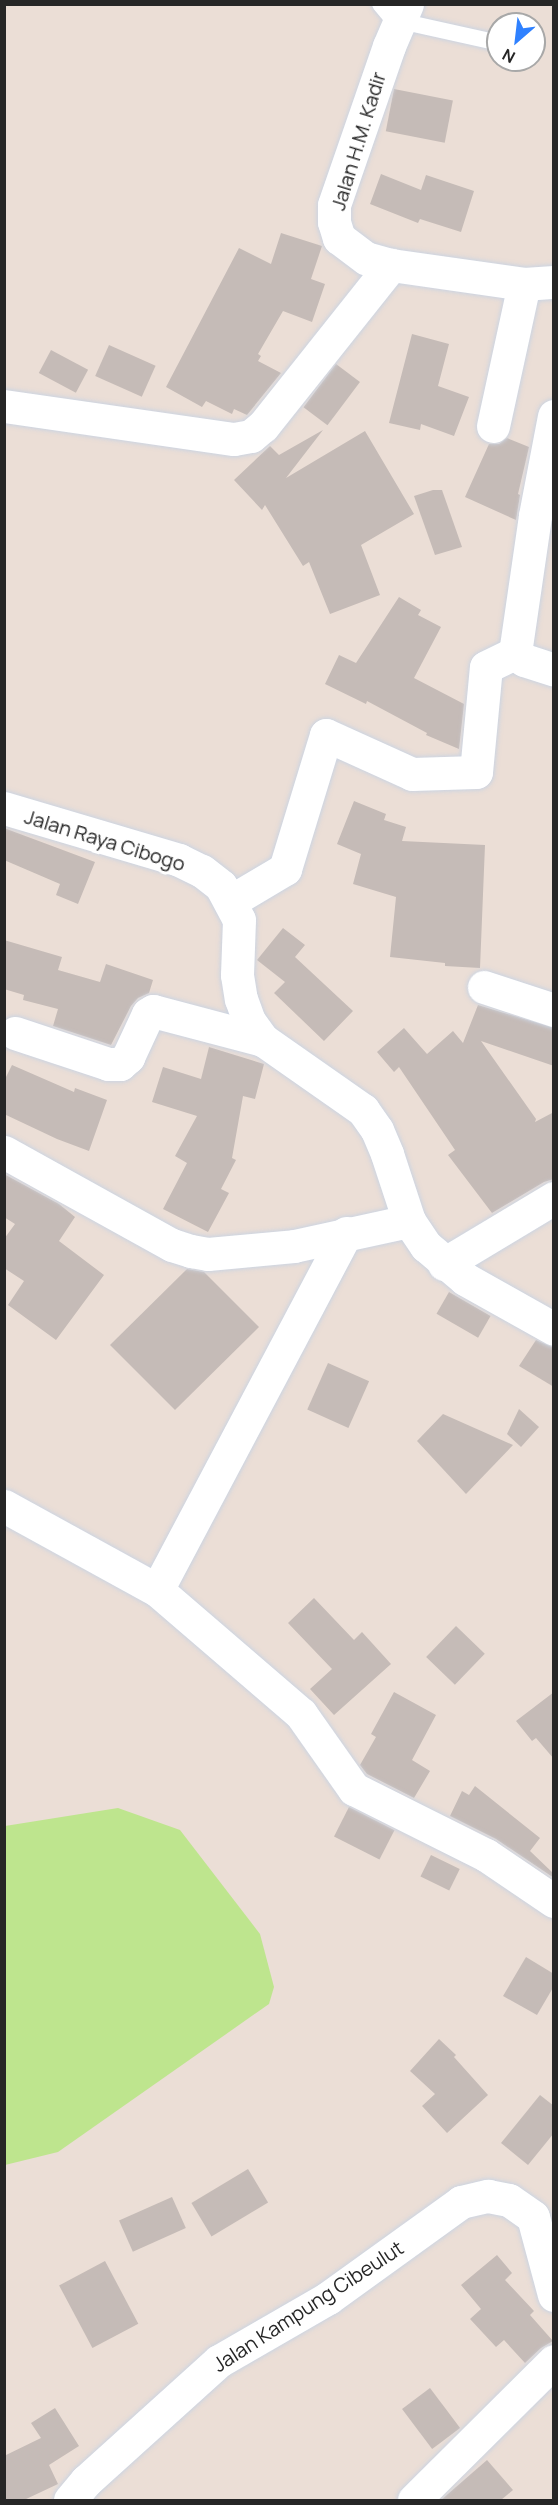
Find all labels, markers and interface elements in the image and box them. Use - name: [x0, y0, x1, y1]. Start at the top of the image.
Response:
- north arrow: [486, 12, 546, 72]
- text: N: [498, 44, 519, 69]
- street label: Jalan H.M. Kadir: [326, 69, 390, 213]
- street label: Jalan Raya Cibogo: [22, 804, 188, 876]
- street label: Jalan Kampung Cibeulut: [208, 2235, 408, 2377]

